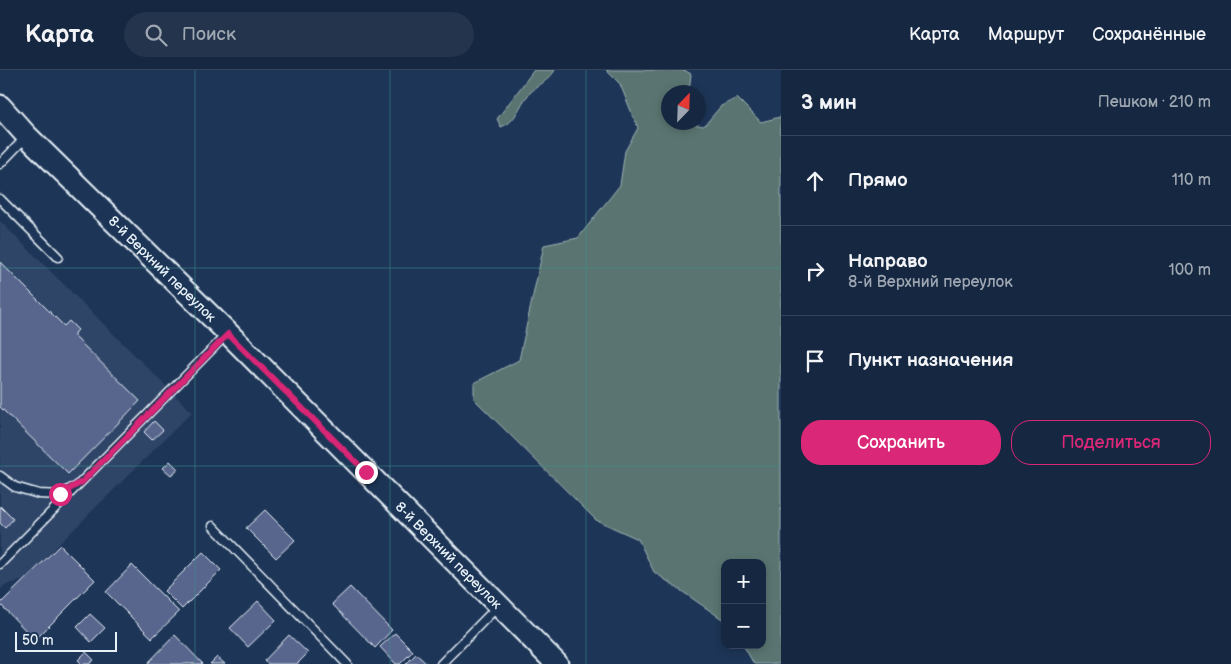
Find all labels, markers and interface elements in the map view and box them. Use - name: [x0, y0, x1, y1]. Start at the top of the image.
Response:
- search box: [124, 12, 474, 57]
- text: Карта: [25, 20, 94, 49]
- icon: search: [142, 21, 170, 49]
- text: Поиск: [182, 23, 236, 46]
- text: Карта: [909, 24, 960, 45]
- text: Маршрут: [988, 24, 1064, 45]
- text: Сохранённые: [1092, 24, 1206, 45]
- north arrow: [661, 85, 706, 130]
- text: 3 мин: [801, 90, 857, 115]
- text: Пешком · 210 m: [1098, 93, 1211, 112]
- icon: ahead: [801, 167, 829, 195]
- text: Прямо: [848, 169, 908, 192]
- text: 110 m: [1172, 171, 1211, 190]
- street label: 8-й Верхний переулок: [105, 212, 220, 326]
- text: Направо: [848, 250, 928, 273]
- icon: right: [801, 257, 829, 285]
- text: 100 m: [1168, 261, 1211, 280]
- text: 8-й Верхний переулок: [848, 273, 1013, 292]
- icon: arrive: [801, 347, 829, 375]
- text: Пункт назначения: [848, 349, 1013, 372]
- button: Сохранить: [801, 420, 1001, 465]
- button: Поделиться: [1011, 420, 1211, 465]
- route end: [355, 461, 378, 484]
- route start: [49, 483, 72, 506]
- street label: 8-й Верхний переулок: [392, 498, 506, 613]
- map controls: [721, 559, 766, 649]
- button: +: [721, 559, 766, 604]
- button: −: [721, 604, 766, 649]
- scale bar: [15, 629, 118, 652]
- text: 50 m: [22, 632, 54, 649]

